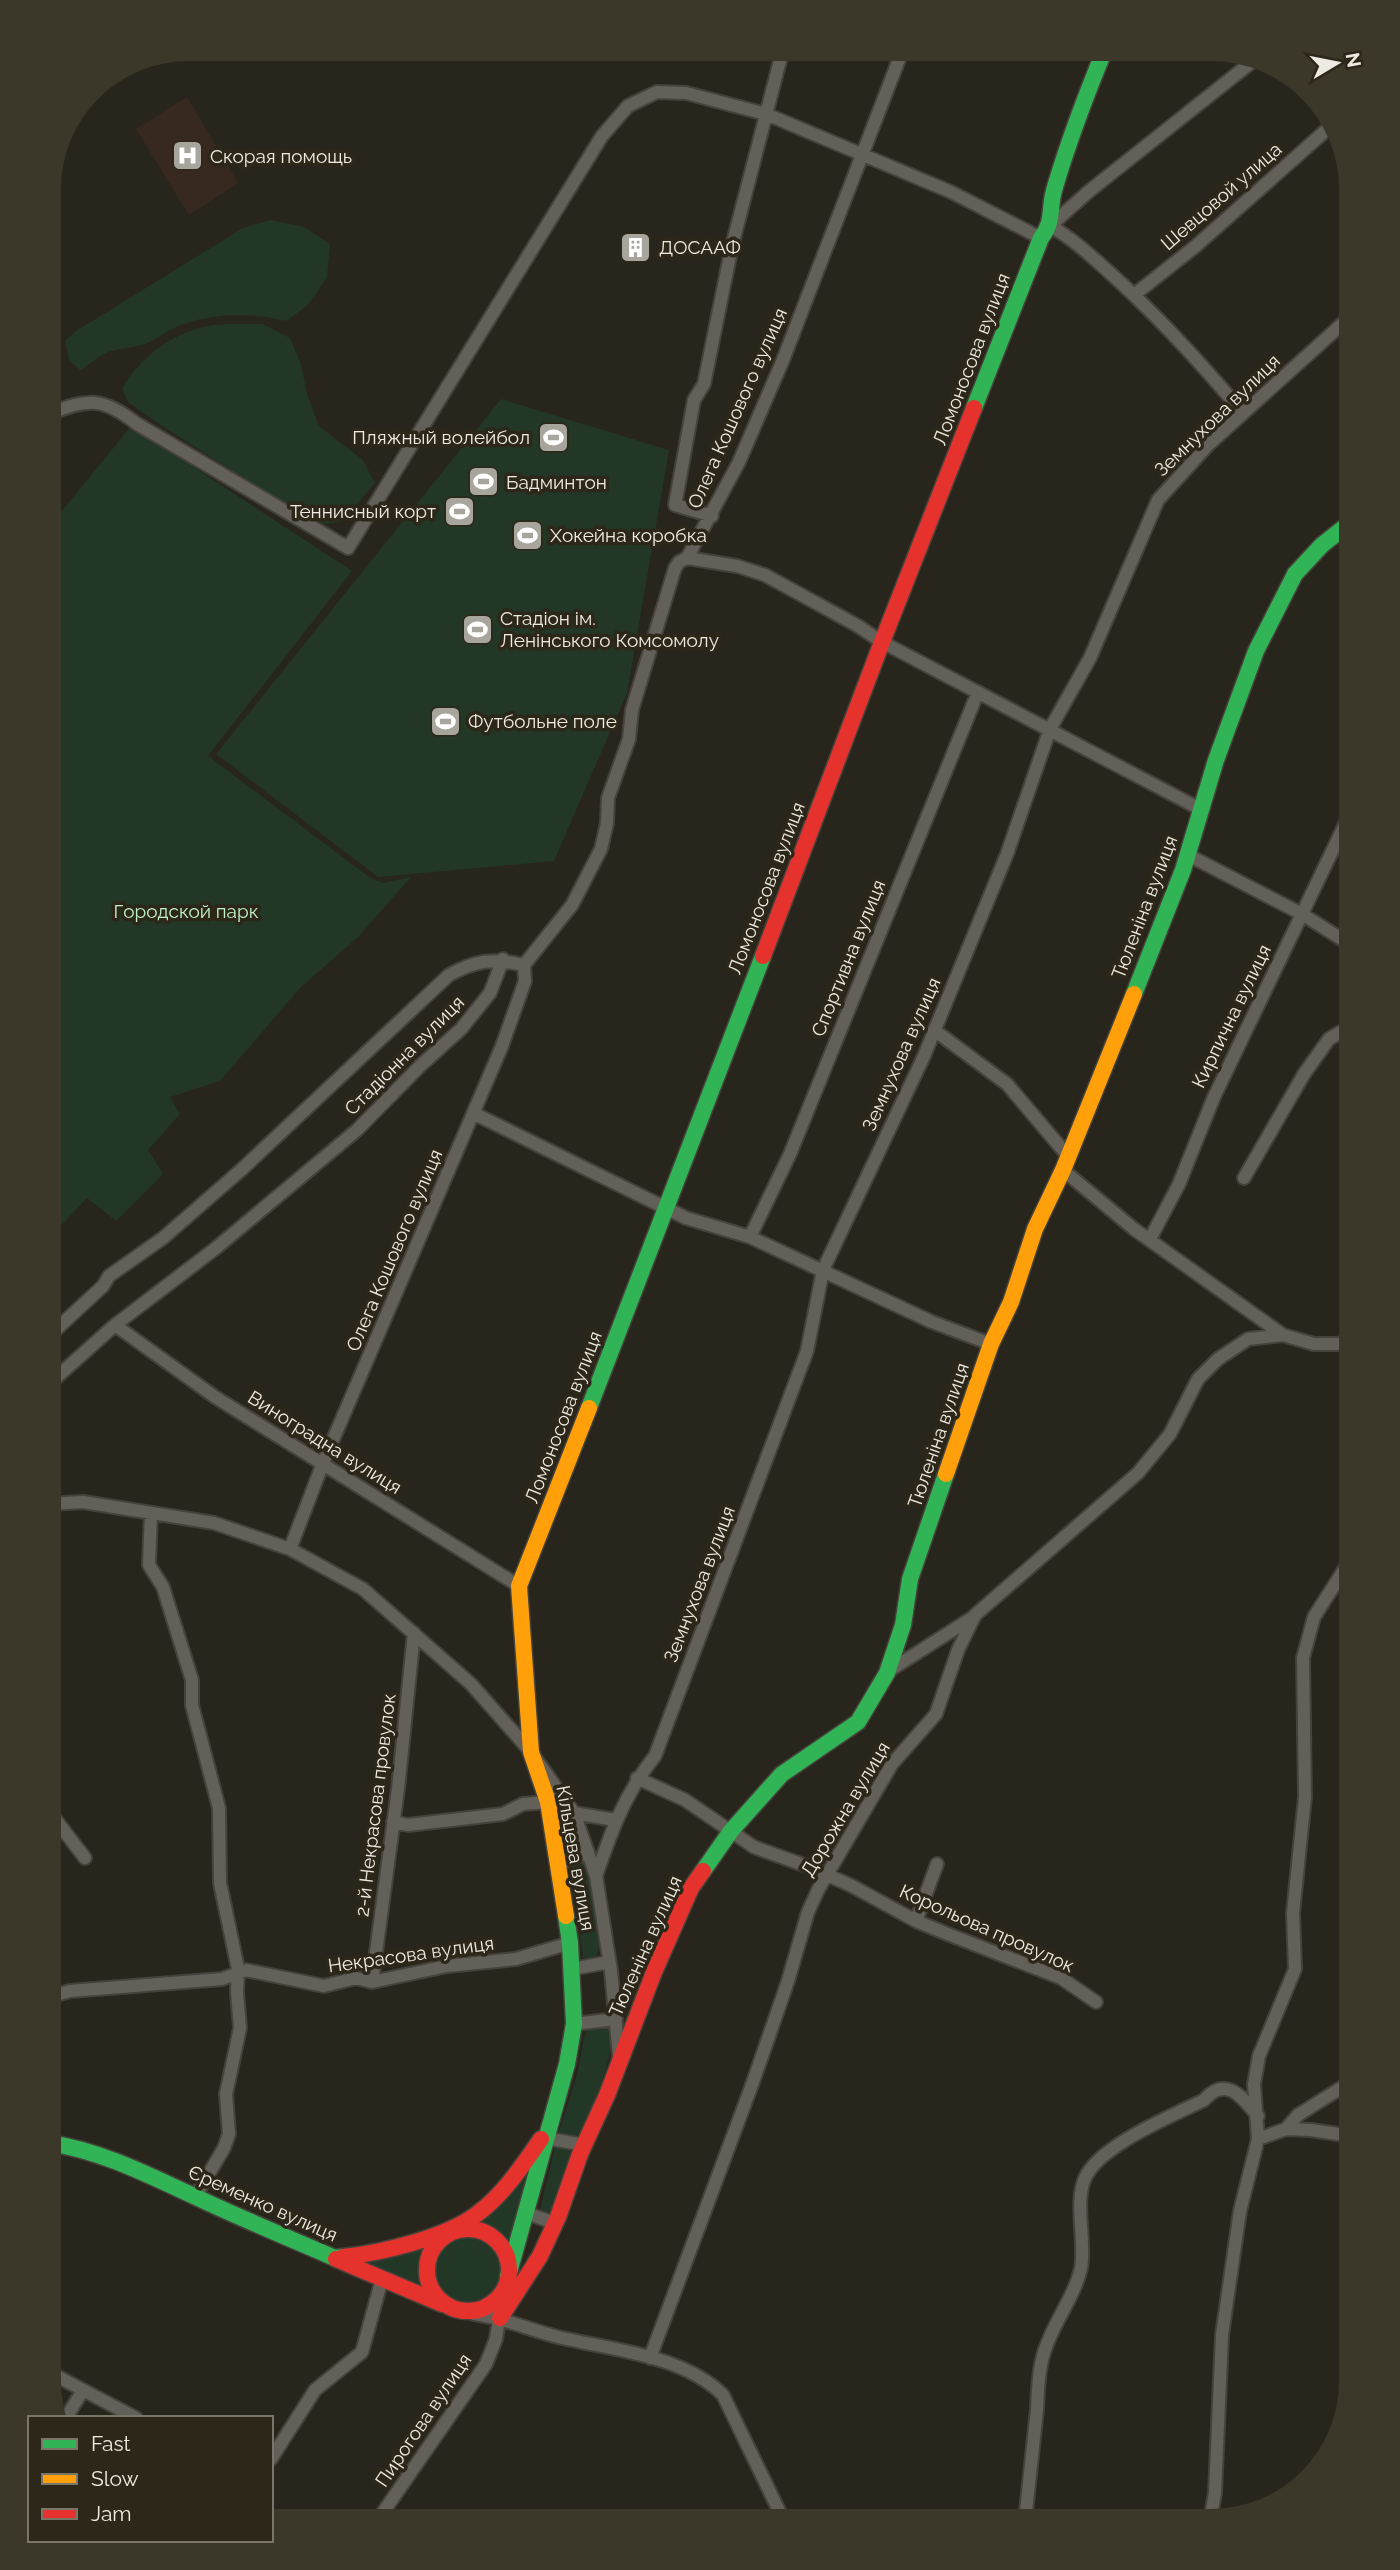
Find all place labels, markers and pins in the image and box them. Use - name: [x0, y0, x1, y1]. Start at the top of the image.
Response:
- hospital icon: Скорая помощь: [170, 139, 204, 173]
- place label: Скорая помощь: [210, 145, 352, 167]
- building icon: ДОСААФ: [619, 230, 653, 264]
- place label: ДОСААФ: [659, 236, 741, 258]
- sports icon: Пляжный волейбол: [536, 420, 570, 454]
- place label: Пляжный волейбол: [352, 426, 530, 448]
- sports icon: Бадминтон: [466, 465, 500, 499]
- place label: Бадминтон: [506, 471, 607, 493]
- sports icon: Теннисный корт: [442, 494, 476, 528]
- place label: Теннисный корт: [290, 500, 436, 522]
- sports icon: Хокейна коробка: [510, 518, 544, 552]
- place label: Хокейна коробка: [550, 524, 707, 546]
- place label: Стадіон ім. Ленінського Комсомолу: [500, 607, 719, 651]
- sports icon: Стадіон ім. Ленінського Комсомолу: [460, 612, 494, 646]
- sports icon: Футбольне поле: [428, 704, 462, 738]
- place label: Футбольне поле: [468, 710, 617, 732]

